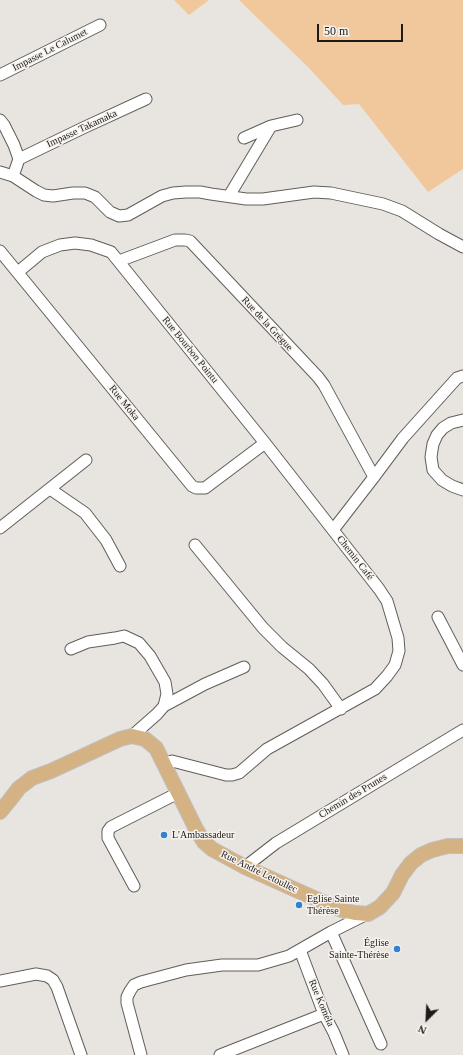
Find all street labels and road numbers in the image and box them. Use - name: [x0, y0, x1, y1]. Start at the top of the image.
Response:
- street label: Impasse Le Calumet: [11, 26, 89, 74]
- street label: Impasse Takamaka: [45, 107, 119, 151]
- street label: Rue de la Grègue: [239, 294, 295, 354]
- street label: Rue Bourbon Pointu: [159, 314, 221, 386]
- street label: Rue Moka: [106, 383, 142, 423]
- street label: Chemin Café: [334, 533, 376, 583]
- street label: Chemin des Prunes: [317, 771, 389, 821]
- street label: Rue André Letoullec: [219, 848, 299, 896]
- street label: Rue Koméla: [306, 978, 336, 1028]

